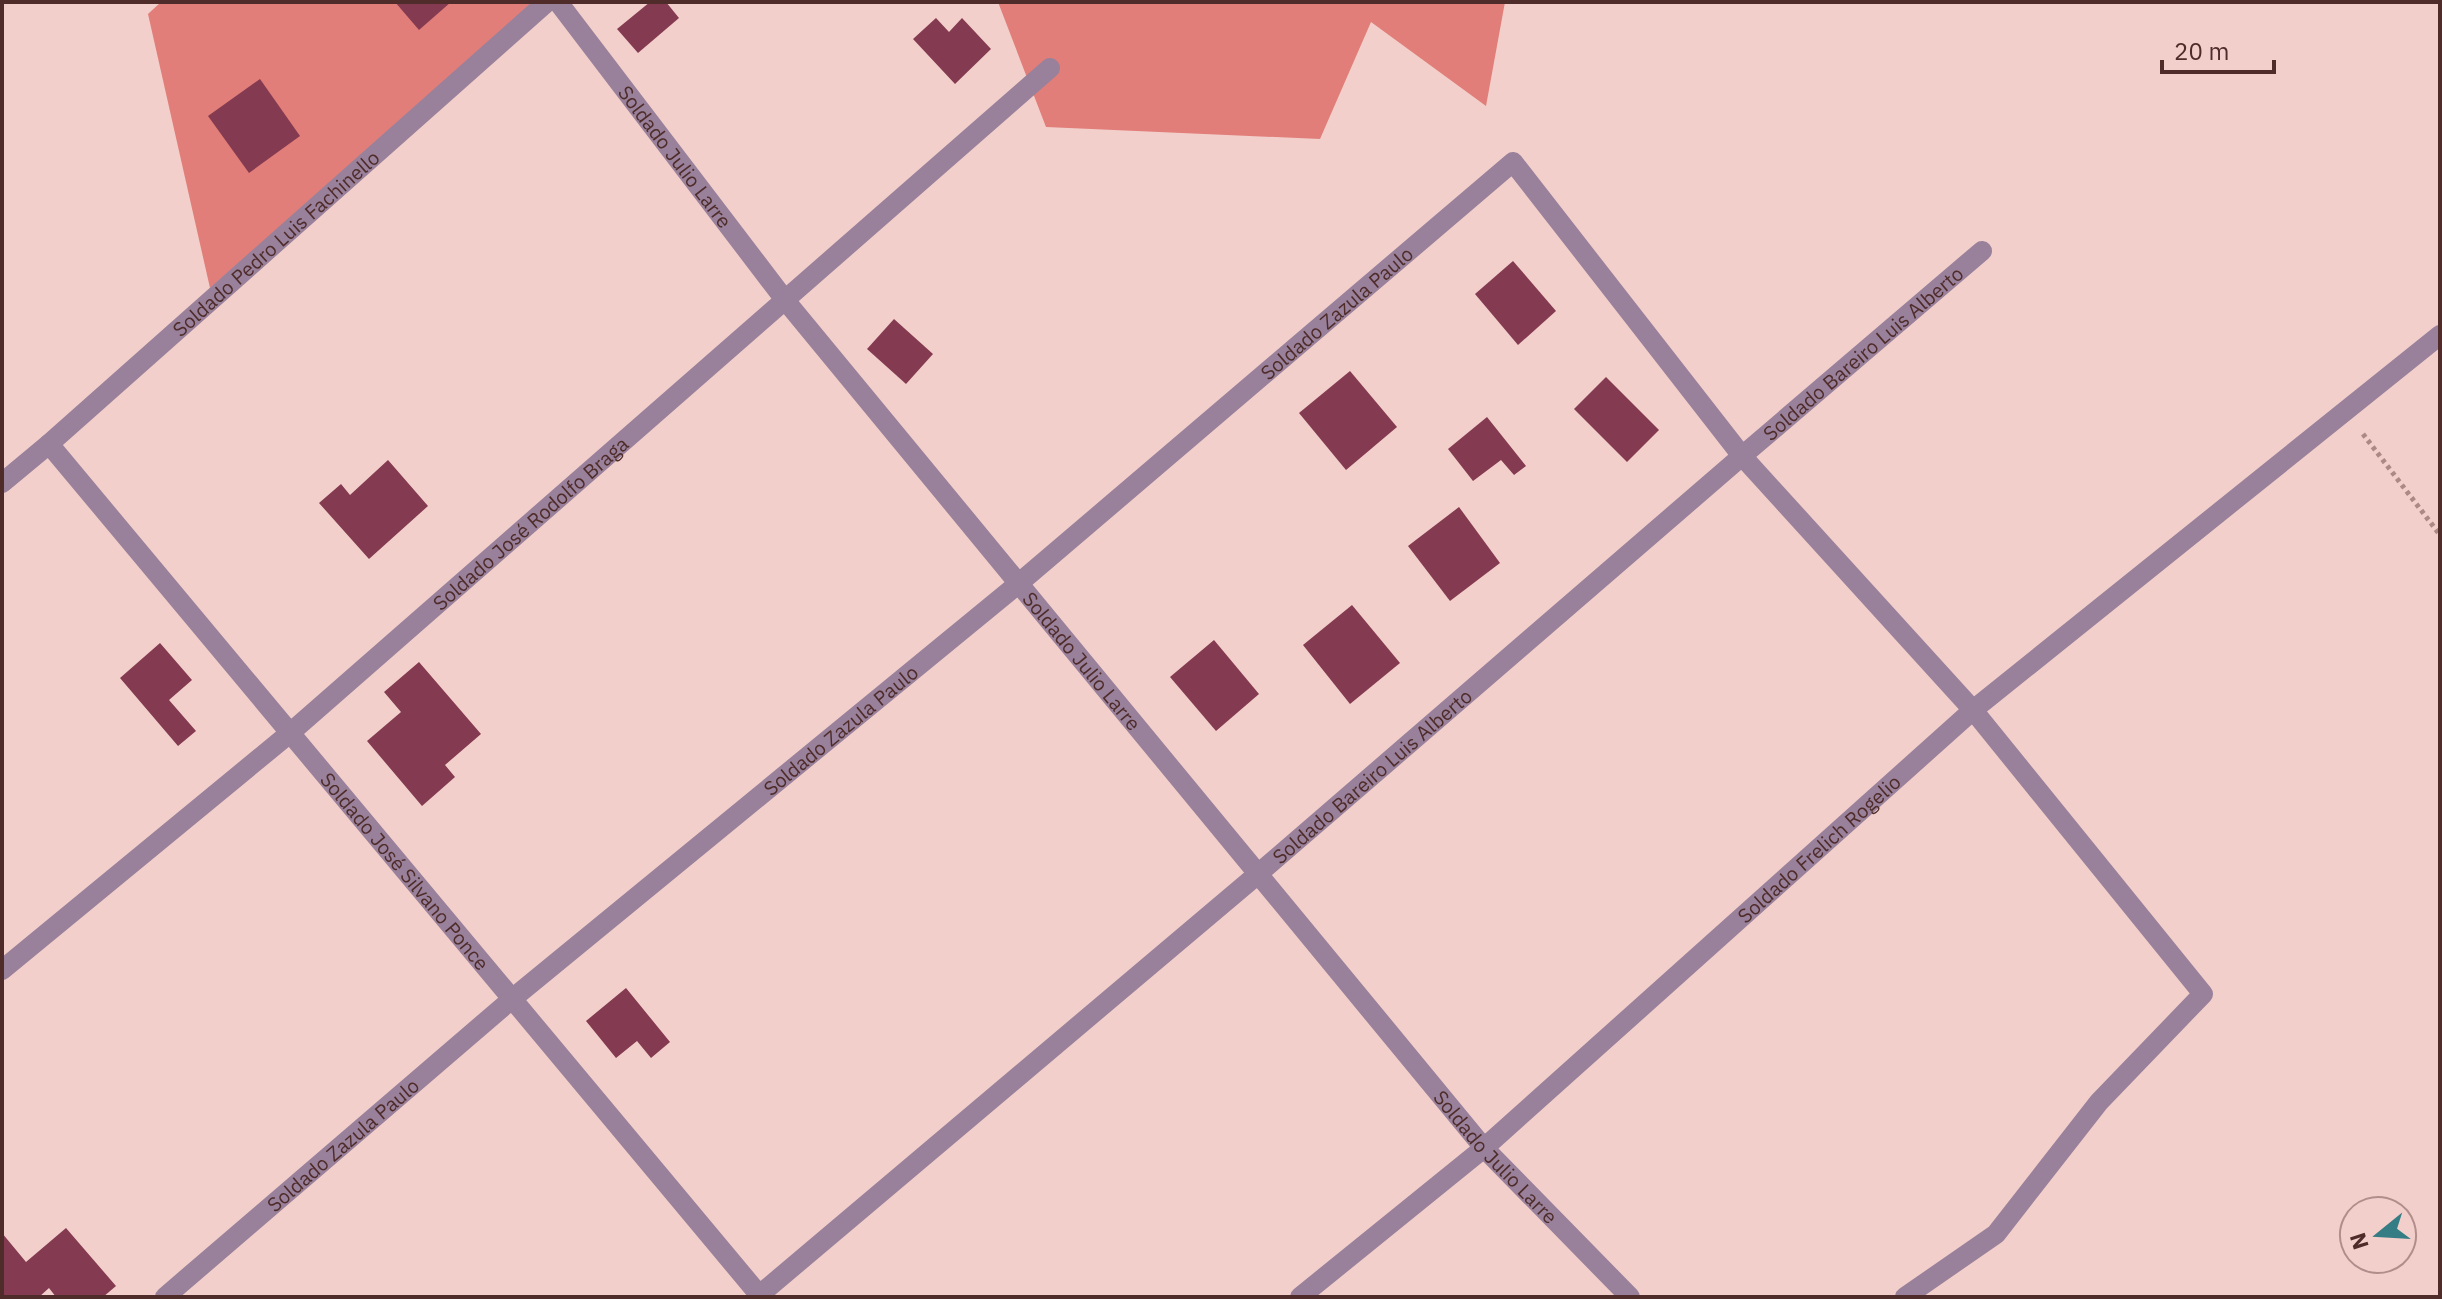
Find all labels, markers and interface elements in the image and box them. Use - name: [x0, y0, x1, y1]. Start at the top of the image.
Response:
- scale bar: [2162, 24, 2274, 74]
- text: 20 m: [2174, 35, 2229, 67]
- street label: Soldado Julio Larre: [613, 80, 739, 233]
- street label: Soldado Pedro Luis Fachinello: [166, 144, 385, 342]
- street label: Soldado Zazula Paulo: [1254, 240, 1418, 385]
- street label: Soldado Bareiro Luis Alberto: [1757, 260, 1969, 446]
- street label: Soldado José Rodolfo Braga: [427, 430, 634, 616]
- street label: Soldado Julio Larre: [1017, 586, 1148, 736]
- street label: Soldado Zazula Paulo: [757, 658, 923, 801]
- street label: Soldado Bareiro Luis Alberto: [1266, 682, 1477, 869]
- street label: Soldado José Silvano Ponce: [315, 766, 496, 975]
- street label: Soldado Frelich Rogelio: [1731, 768, 1906, 929]
- street label: Soldado Zazula Paulo: [261, 1072, 424, 1218]
- street label: Soldado Julio Larre: [1428, 1084, 1564, 1229]
- north arrow: [2338, 1195, 2418, 1275]
- text: N: [2342, 1229, 2375, 1253]

